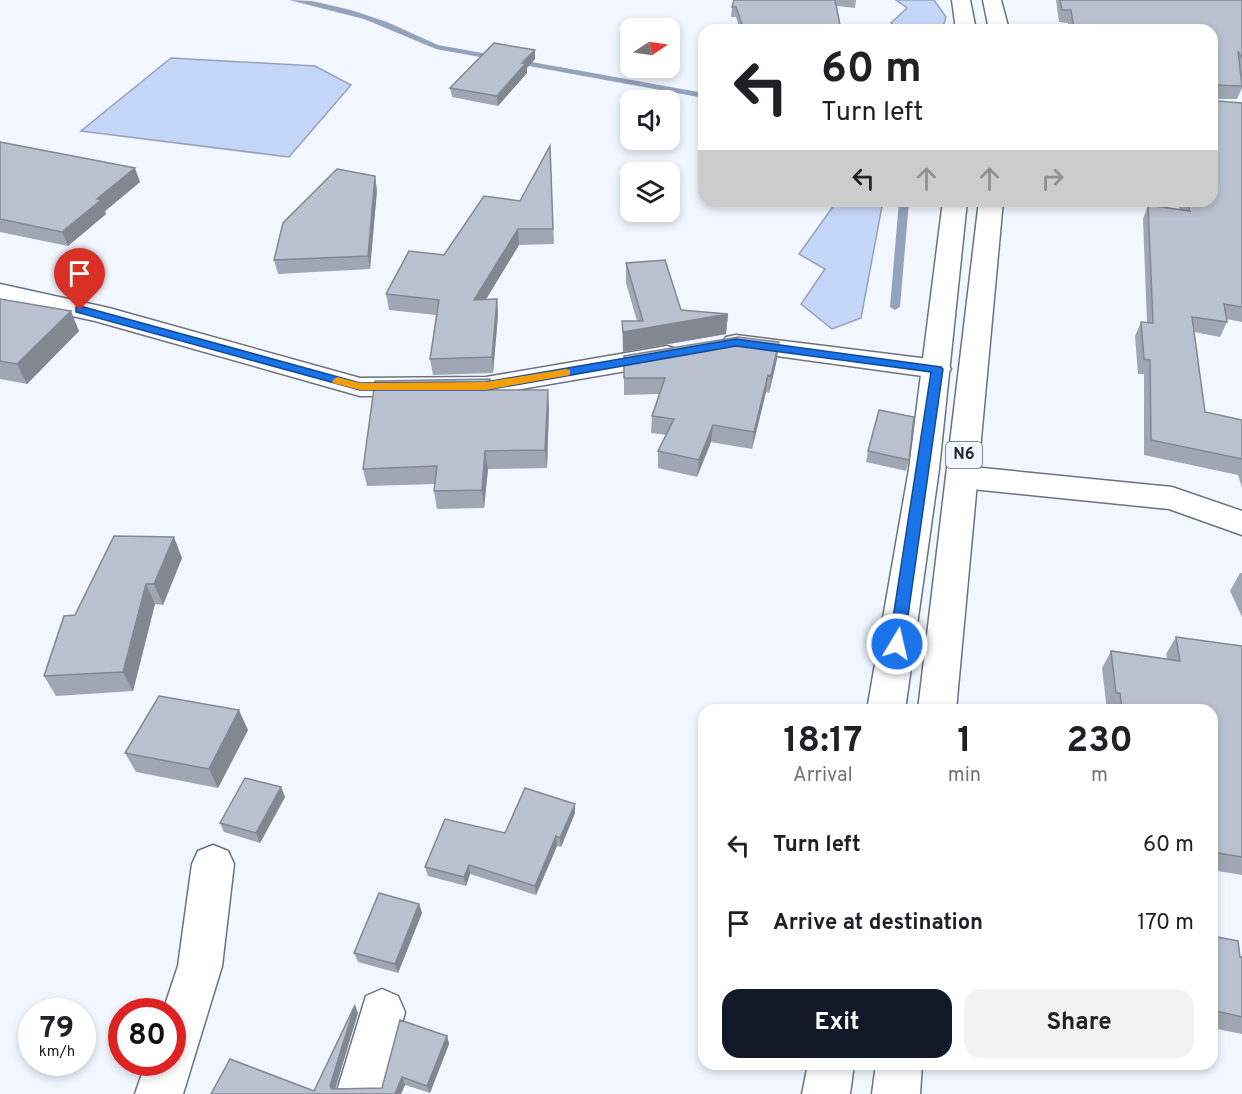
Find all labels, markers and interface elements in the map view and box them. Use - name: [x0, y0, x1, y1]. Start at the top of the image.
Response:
- north arrow: [620, 18, 680, 78]
- map controls: [620, 18, 680, 222]
- text: 60 m: [821, 44, 922, 97]
- icon: left: [722, 48, 800, 126]
- button: sound: [620, 90, 680, 150]
- text: Turn left: [821, 96, 923, 130]
- button: layers: [620, 162, 680, 222]
- icon: left: [847, 162, 880, 195]
- icon: ahead: [910, 162, 943, 195]
- icon: ahead: [973, 162, 1006, 195]
- icon: right: [1036, 162, 1069, 195]
- pin: [54, 248, 105, 310]
- icon: arrive: [63, 257, 96, 290]
- road number: N6: [946, 442, 982, 468]
- position arrow: [865, 612, 929, 676]
- text: 18:17: [783, 719, 863, 765]
- text: 1: [957, 719, 972, 765]
- text: 230: [1066, 719, 1133, 765]
- text: Arrival: [793, 763, 853, 789]
- text: min: [948, 763, 981, 789]
- text: m: [1091, 763, 1108, 789]
- icon: left: [722, 829, 755, 862]
- text: Turn left: [773, 832, 861, 859]
- text: 60 m: [1143, 832, 1194, 859]
- icon: arrive: [722, 907, 755, 940]
- text: Arrive at destination: [773, 910, 983, 937]
- text: 170 m: [1137, 910, 1194, 937]
- button: Exit: [722, 989, 952, 1058]
- button: Share: [964, 989, 1194, 1058]
- speed limit sign: 80: [108, 998, 186, 1076]
- text: 79: [40, 1011, 74, 1048]
- text: km/h: [39, 1043, 75, 1062]

